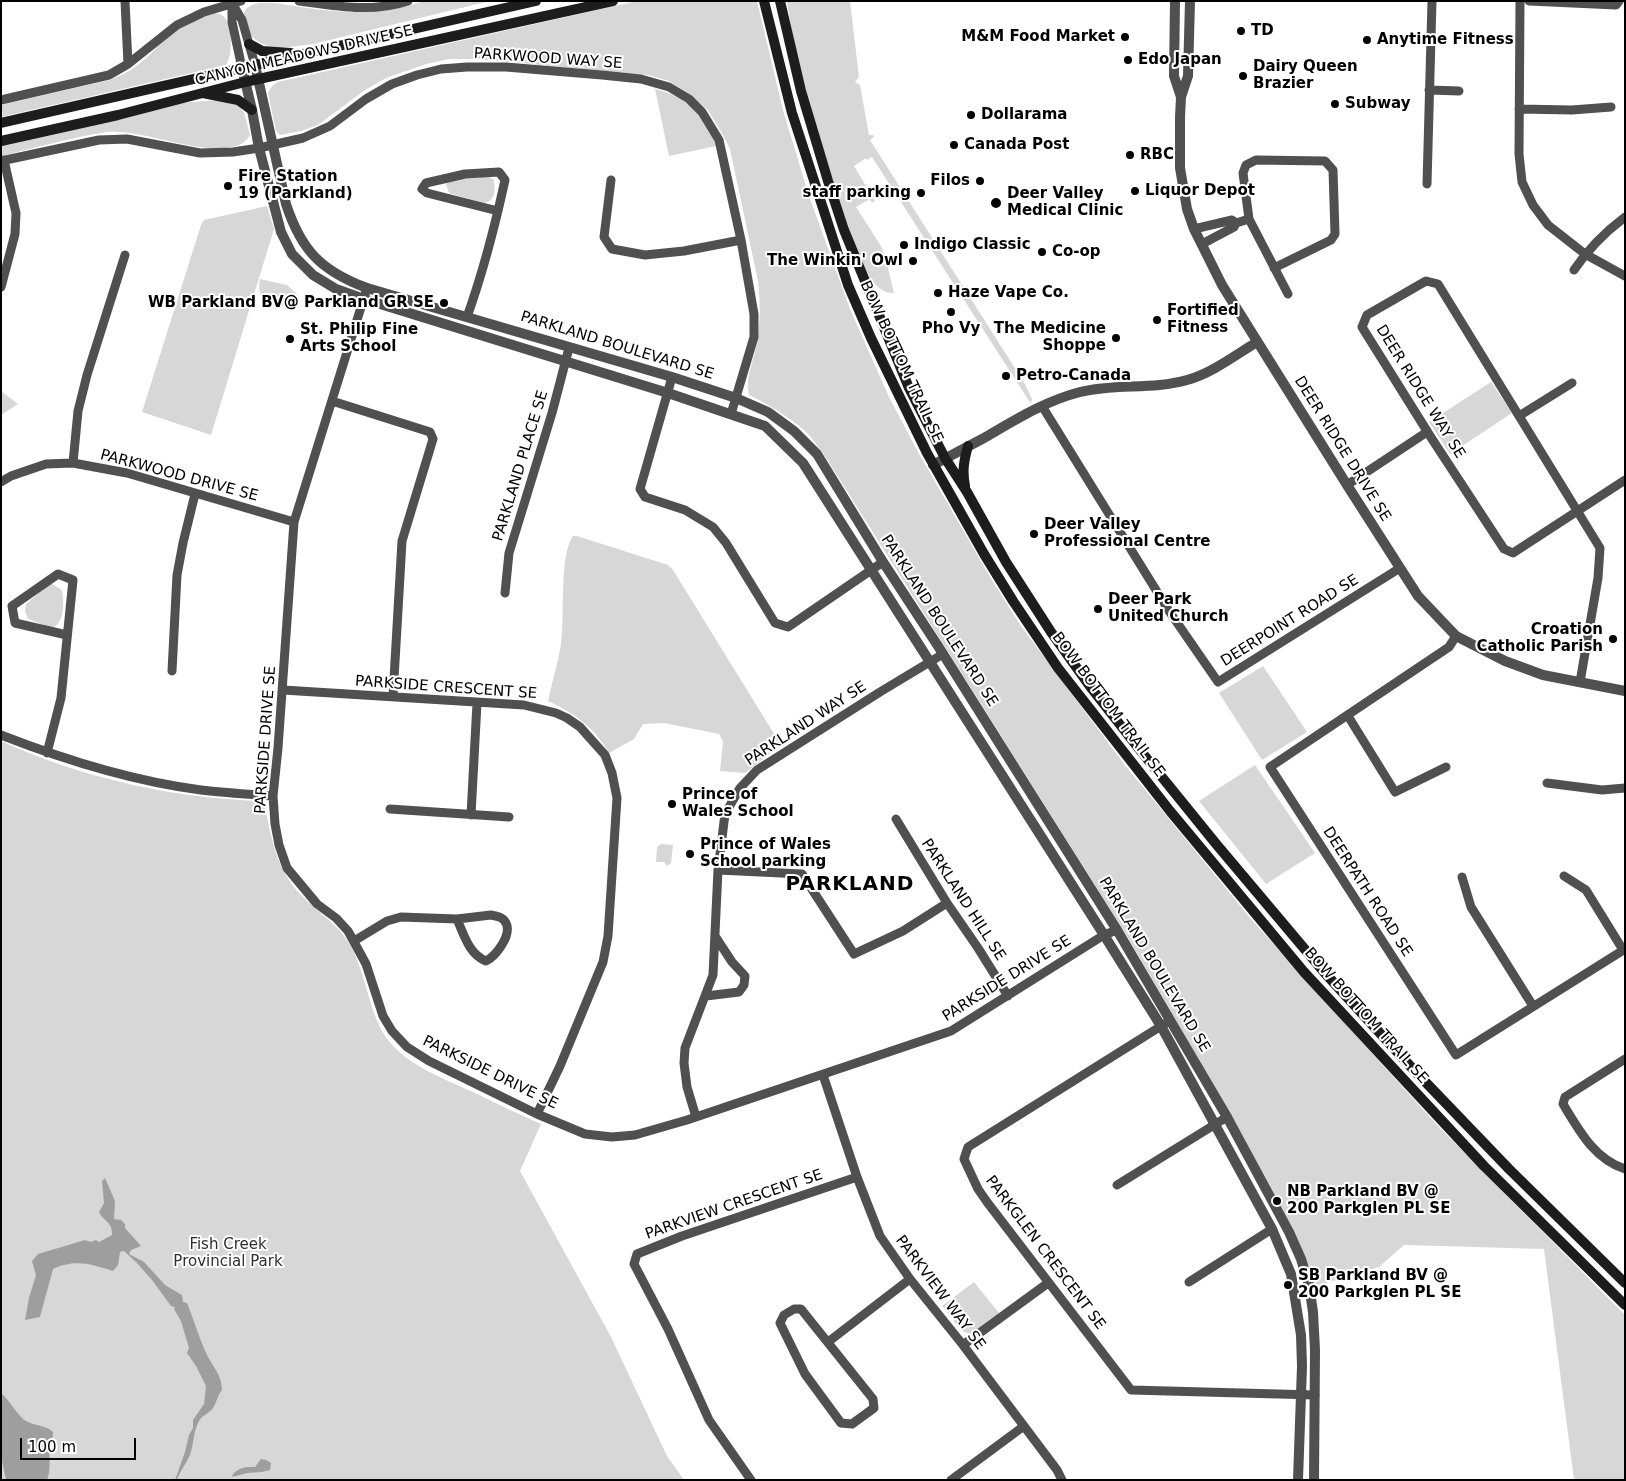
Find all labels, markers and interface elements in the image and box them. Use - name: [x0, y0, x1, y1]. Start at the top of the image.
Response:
- street label: CANYON MEADOWS DRIVE SE: [193, 22, 415, 90]
- place label: TD: [1251, 22, 1274, 40]
- marker: TD: [1235, 25, 1247, 37]
- place label: M&M Food Market: [961, 28, 1115, 46]
- marker: M&M Food Market: [1119, 31, 1131, 43]
- place label: Anytime Fitness: [1377, 31, 1514, 49]
- marker: Anytime Fitness: [1361, 34, 1373, 46]
- street label: PARKWOOD WAY SE: [473, 45, 623, 73]
- place label: Edo Japan: [1138, 51, 1222, 69]
- marker: Edo Japan: [1122, 54, 1134, 66]
- place label: Dairy Queen Brazier: [1253, 58, 1358, 93]
- marker: Dairy Queen Brazier: [1237, 70, 1249, 82]
- place label: Subway: [1345, 95, 1411, 113]
- marker: Subway: [1329, 98, 1341, 110]
- place label: Dollarama: [981, 106, 1067, 124]
- marker: Dollarama: [965, 109, 977, 121]
- place label: Canada Post: [964, 136, 1069, 154]
- marker: Canada Post: [948, 139, 960, 151]
- place label: RBC: [1140, 146, 1174, 164]
- marker: RBC: [1124, 149, 1136, 161]
- place label: Fire Station 19 (Parkland): [238, 168, 353, 203]
- place label: Filos: [930, 172, 970, 190]
- marker: Filos: [974, 175, 986, 187]
- marker: Fire Station 19 (Parkland): [222, 180, 234, 192]
- place label: Liquor Depot: [1145, 182, 1255, 200]
- place label: staff parking: [803, 184, 911, 202]
- place label: Deer Valley Medical Clinic: [1007, 185, 1123, 220]
- marker: Liquor Depot: [1129, 185, 1141, 197]
- marker: staff parking: [915, 187, 927, 199]
- marker: Deer Valley Medical Clinic: [989, 196, 1003, 210]
- place label: Indigo Classic: [914, 236, 1031, 254]
- marker: Indigo Classic: [898, 239, 910, 251]
- place label: Co-op: [1052, 243, 1101, 261]
- marker: Co-op: [1036, 246, 1048, 258]
- place label: The Winkin' Owl: [767, 252, 903, 270]
- marker: The Winkin' Owl: [907, 255, 919, 267]
- street label: BOW BOTTOM TRAIL SE: [856, 278, 946, 446]
- place label: Haze Vape Co.: [948, 284, 1069, 302]
- marker: Haze Vape Co.: [932, 287, 944, 299]
- place label: WB Parkland BV@ Parkland GR SE: [148, 294, 434, 312]
- marker: WB Parkland BV@ Parkland GR SE: [438, 297, 450, 309]
- place label: Fortified Fitness: [1167, 302, 1239, 337]
- marker: Pho Vy: [945, 306, 957, 318]
- street label: PARKLAND BOULEVARD SE: [518, 308, 716, 384]
- marker: Fortified Fitness: [1151, 314, 1163, 326]
- place label: Pho Vy: [922, 320, 980, 338]
- place label: The Medicine Shoppe: [994, 320, 1106, 355]
- place label: St. Philip Fine Arts School: [300, 321, 418, 356]
- street label: DEER RIDGE WAY SE: [1372, 322, 1468, 462]
- marker: The Medicine Shoppe: [1110, 332, 1122, 344]
- marker: St. Philip Fine Arts School: [284, 333, 296, 345]
- place label: Petro-Canada: [1016, 367, 1131, 385]
- marker: Petro-Canada: [1000, 370, 1012, 382]
- street label: DEER RIDGE DRIVE SE: [1290, 373, 1394, 525]
- street label: PARKLAND PLACE SE: [490, 389, 552, 543]
- street label: PARKWOOD DRIVE SE: [98, 446, 260, 506]
- place label: Deer Valley Professional Centre: [1044, 516, 1210, 551]
- marker: Deer Valley Professional Centre: [1028, 528, 1040, 540]
- street label: PARKLAND BOULEVARD SE: [877, 532, 1001, 710]
- street label: DEERPOINT ROAD SE: [1218, 571, 1362, 671]
- place label: Deer Park United Church: [1108, 591, 1229, 626]
- marker: Deer Park United Church: [1092, 603, 1104, 615]
- place label: Croation Catholic Parish: [1476, 621, 1603, 656]
- street label: BOW BOTTOM TRAIL SE: [1048, 629, 1168, 781]
- marker: Croation Catholic Parish: [1607, 633, 1619, 645]
- street label: PARKSIDE DRIVE SE: [252, 665, 280, 815]
- street label: PARKSIDE CRESCENT SE: [354, 673, 538, 703]
- street label: PARKLAND WAY SE: [742, 678, 870, 770]
- place label: Prince of Wales School: [682, 786, 794, 821]
- marker: Prince of Wales School: [666, 798, 678, 810]
- street label: DEERPATH ROAD SE: [1318, 824, 1416, 960]
- place label: Prince of Wales School parking: [700, 836, 831, 871]
- street label: PARKLAND HILL SE: [917, 836, 1009, 964]
- marker: Prince of Wales School parking: [684, 848, 696, 860]
- district label: PARKLAND: [785, 873, 915, 897]
- street label: PARKLAND BOULEVARD SE: [1095, 874, 1213, 1056]
- street label: PARKSIDE DRIVE SE: [939, 932, 1075, 1026]
- street label: BOW BOTTOM TRAIL SE: [1300, 944, 1432, 1088]
- street label: PARKSIDE DRIVE SE: [419, 1032, 561, 1114]
- street label: PARKVIEW CRESCENT SE: [643, 1166, 825, 1244]
- street label: PARKGLEN CRESCENT SE: [981, 1172, 1109, 1334]
- place label: NB Parkland BV @ 200 Parkglen PL SE: [1287, 1183, 1450, 1218]
- marker: NB Parkland BV @ 200 Parkglen PL SE: [1271, 1195, 1283, 1207]
- street label: PARKVIEW WAY SE: [891, 1232, 989, 1354]
- park label: Fish Creek Provincial Park: [173, 1236, 283, 1271]
- place label: SB Parkland BV @ 200 Parkglen PL SE: [1298, 1267, 1461, 1302]
- marker: SB Parkland BV @ 200 Parkglen PL SE: [1282, 1279, 1294, 1291]
- scale bar: [22, 1428, 139, 1460]
- text: 100 m: [28, 1438, 76, 1456]

